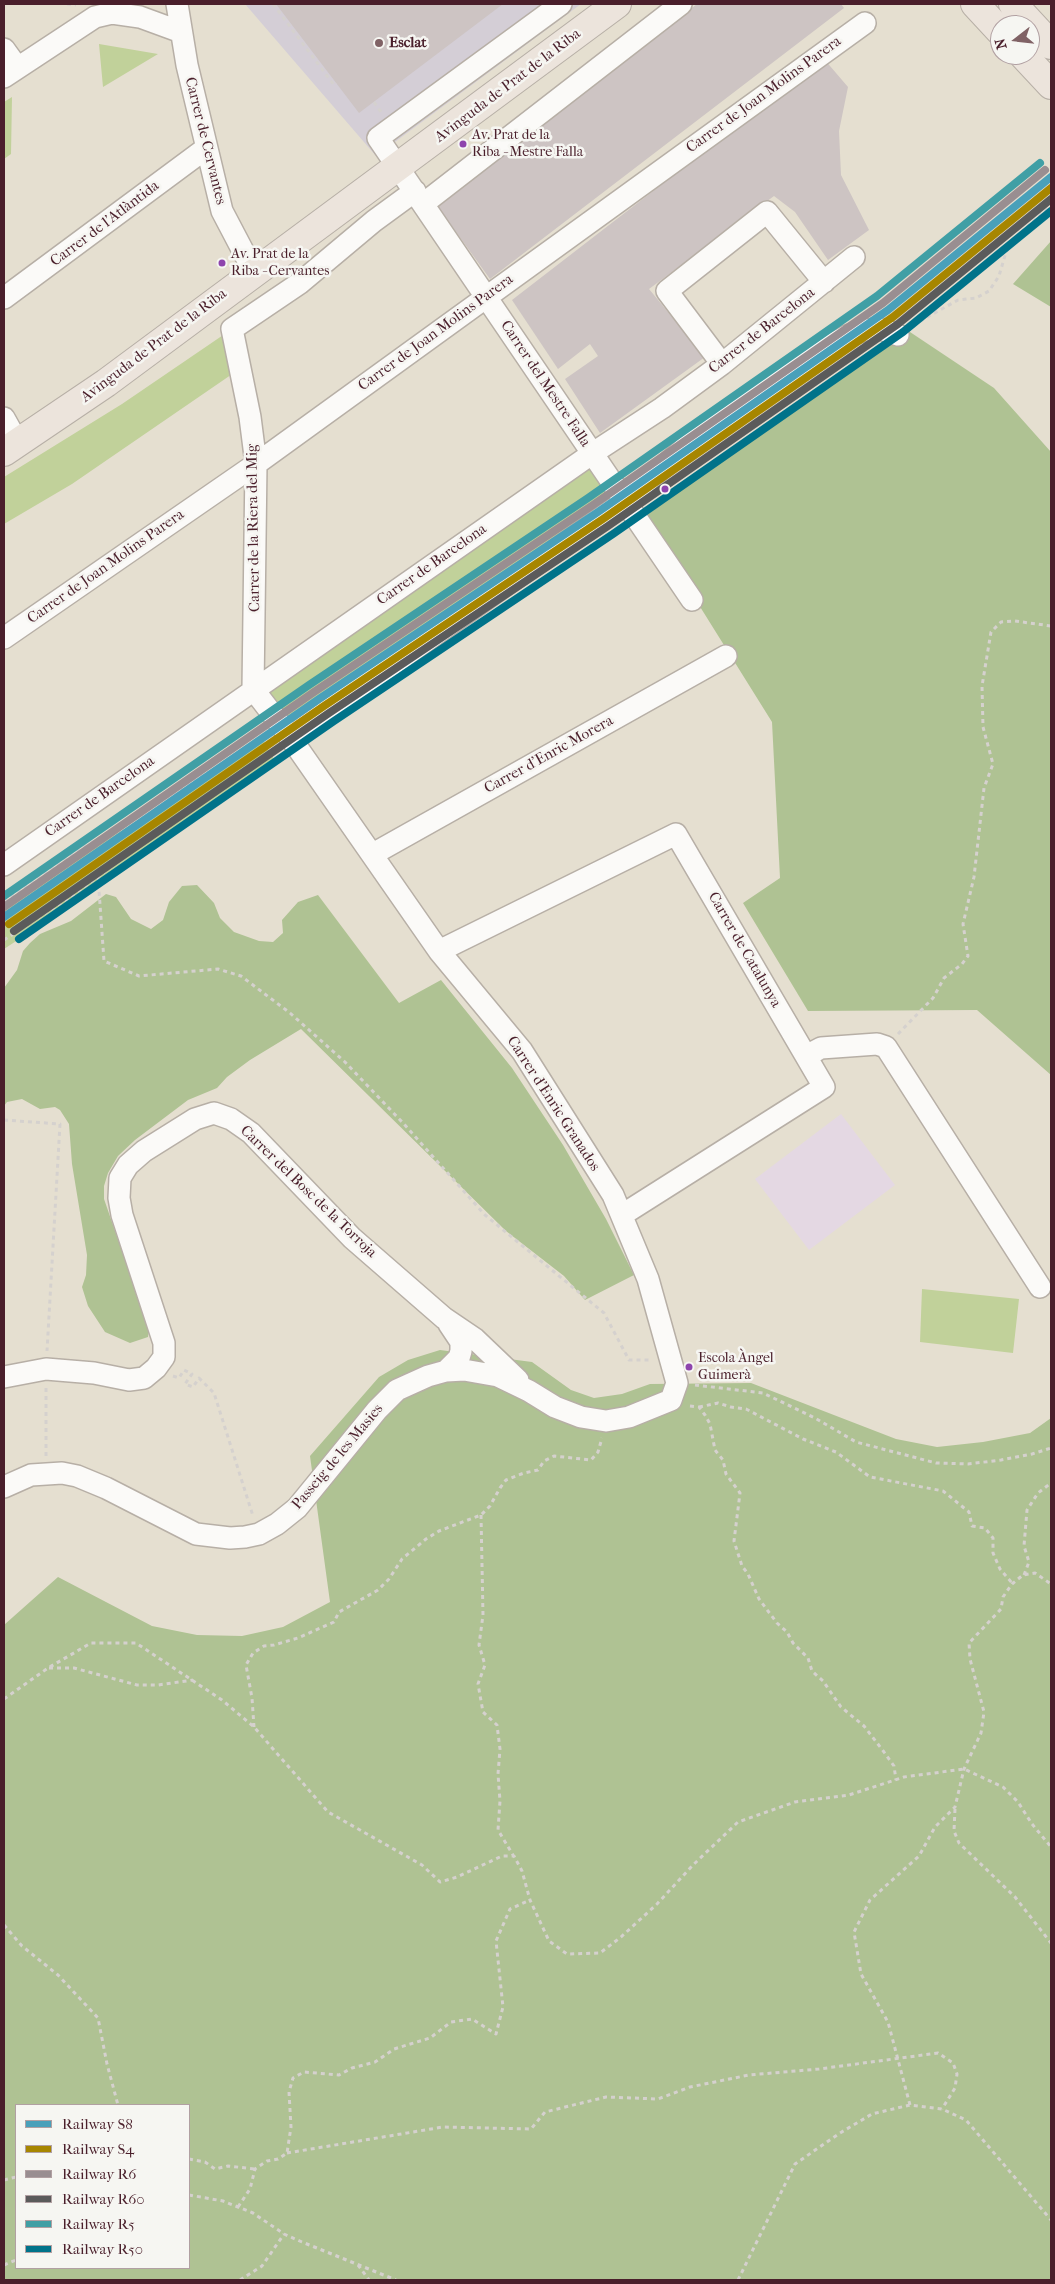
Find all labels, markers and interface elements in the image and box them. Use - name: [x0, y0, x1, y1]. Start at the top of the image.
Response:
- north arrow: [990, 15, 1040, 65]
- street label: Avinguda de Prat de la Riba: [432, 25, 584, 147]
- street label: Carrer de Joan Molins Parera: [683, 33, 845, 157]
- place label: Esclat: [389, 34, 427, 52]
- marker: Esclat: [373, 37, 385, 49]
- text: N: [991, 37, 1011, 51]
- street label: Carrer de Cervantes: [180, 75, 230, 207]
- place label: Av. Prat de la Riba - Mestre Falla: [472, 128, 583, 160]
- marker: Av. Prat de la Riba - Mestre Falla: [458, 139, 468, 149]
- street label: Carrer de l'Atlàntida: [47, 177, 163, 271]
- place label: Av. Prat de la Riba - Cervantes: [231, 247, 329, 280]
- marker: Av. Prat de la Riba - Cervantes: [217, 258, 227, 268]
- street label: Carrer de Joan Molins Parera: [355, 271, 517, 395]
- street label: Carrer de Barcelona: [705, 284, 819, 378]
- street label: Avinguda de Prat de la Riba: [78, 285, 230, 407]
- street label: Carrer del Mestre Falla: [496, 317, 594, 451]
- street label: Carrer de la Riera del Mig: [244, 444, 264, 612]
- unlabelled marker: [660, 484, 670, 494]
- street label: Carrer de Joan Molins Parera: [24, 506, 188, 628]
- street label: Carrer de Barcelona: [374, 520, 490, 610]
- street label: Carrer d'Enric Morera: [481, 712, 617, 798]
- street label: Carrer de Barcelona: [42, 752, 158, 842]
- street label: Carrer de Catalunya: [704, 889, 784, 1011]
- street label: Carrer d'Enric Granados: [503, 1033, 603, 1175]
- street label: Carrer del Bosc de la Torroja: [236, 1122, 380, 1262]
- place label: Escola Àngel Guimerà: [698, 1351, 774, 1384]
- marker: Escola Àngel Guimerà: [684, 1362, 694, 1372]
- street label: Passeig de les Masies: [289, 1400, 387, 1514]
- legend: [15, 2104, 190, 2269]
- text: Railway S8: [62, 2115, 133, 2133]
- text: Railway S4: [62, 2140, 134, 2158]
- text: Railway R6: [62, 2165, 136, 2183]
- text: Railway R60: [62, 2190, 145, 2208]
- text: Railway R5: [62, 2215, 135, 2233]
- text: Railway R50: [62, 2240, 143, 2258]

